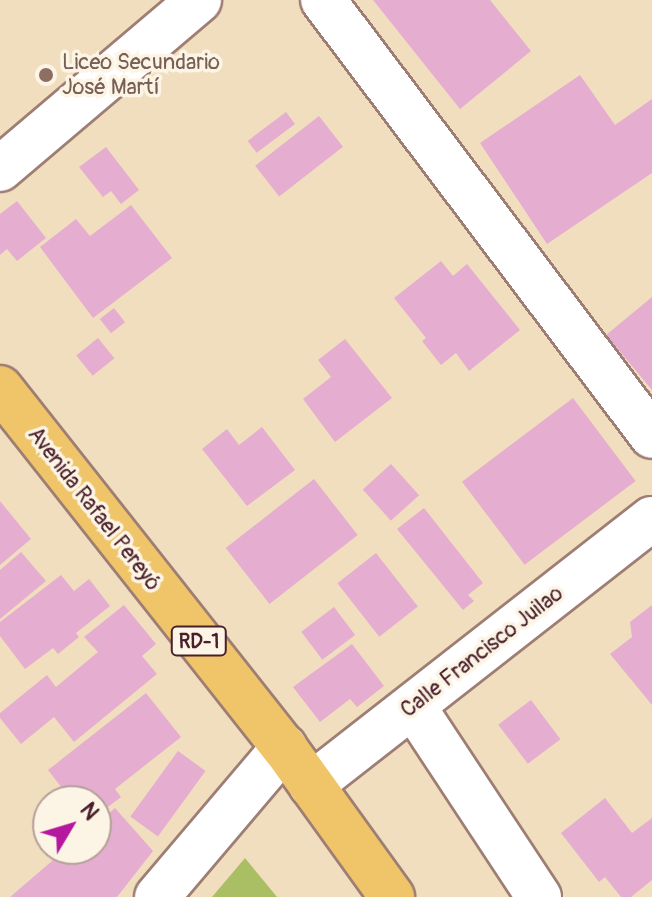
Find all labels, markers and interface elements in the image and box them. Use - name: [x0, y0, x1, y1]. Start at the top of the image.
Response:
- place label: Liceo Secundario José Martí: [62, 49, 220, 100]
- marker: Liceo Secundario José Martí: [37, 66, 55, 84]
- street label: Avenida Rafael Pereyó: [22, 422, 166, 596]
- street label: Calle Francisco Juilao: [396, 580, 568, 724]
- road number: RD-1: [169, 625, 229, 657]
- north arrow: [32, 785, 112, 865]
- text: N: [74, 797, 105, 826]

